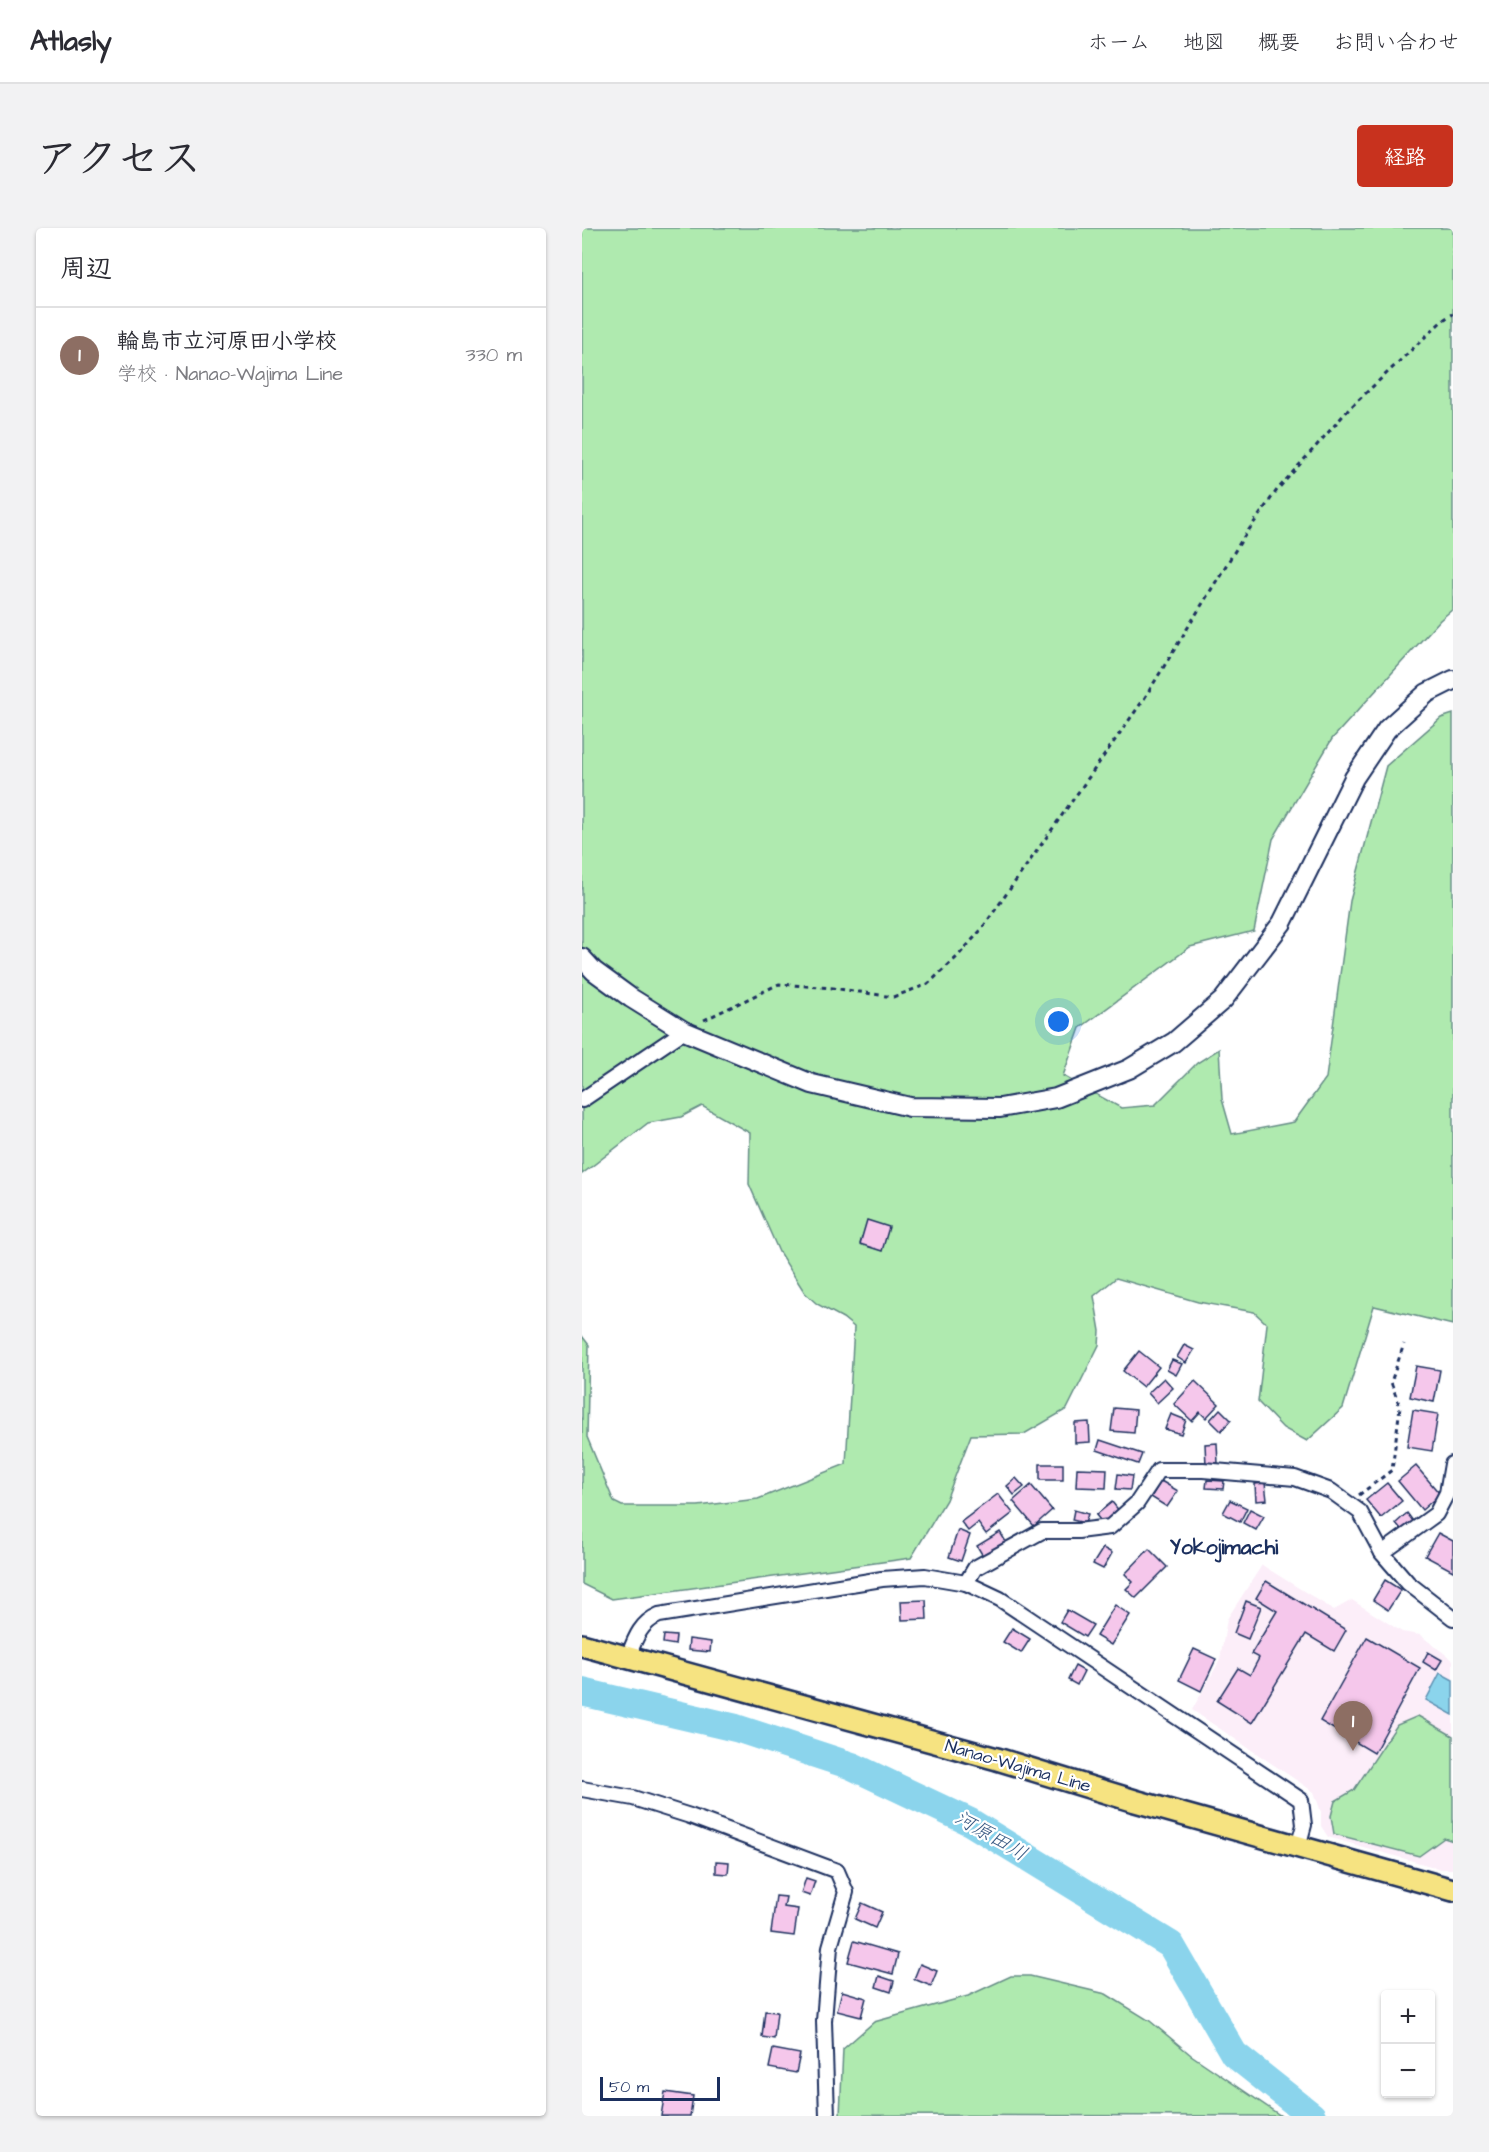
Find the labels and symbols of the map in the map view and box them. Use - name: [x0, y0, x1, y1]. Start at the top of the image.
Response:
- your location: [1044, 1007, 1073, 1036]
- district label: Yokojimachi: [1170, 1533, 1279, 1563]
- pin: 1: [1334, 1702, 1372, 1751]
- street label: Nanao-Wajima Line: [942, 1733, 1094, 1799]
- water label: 河原田川: [949, 1804, 1033, 1868]
- scale bar: [600, 2074, 720, 2102]

